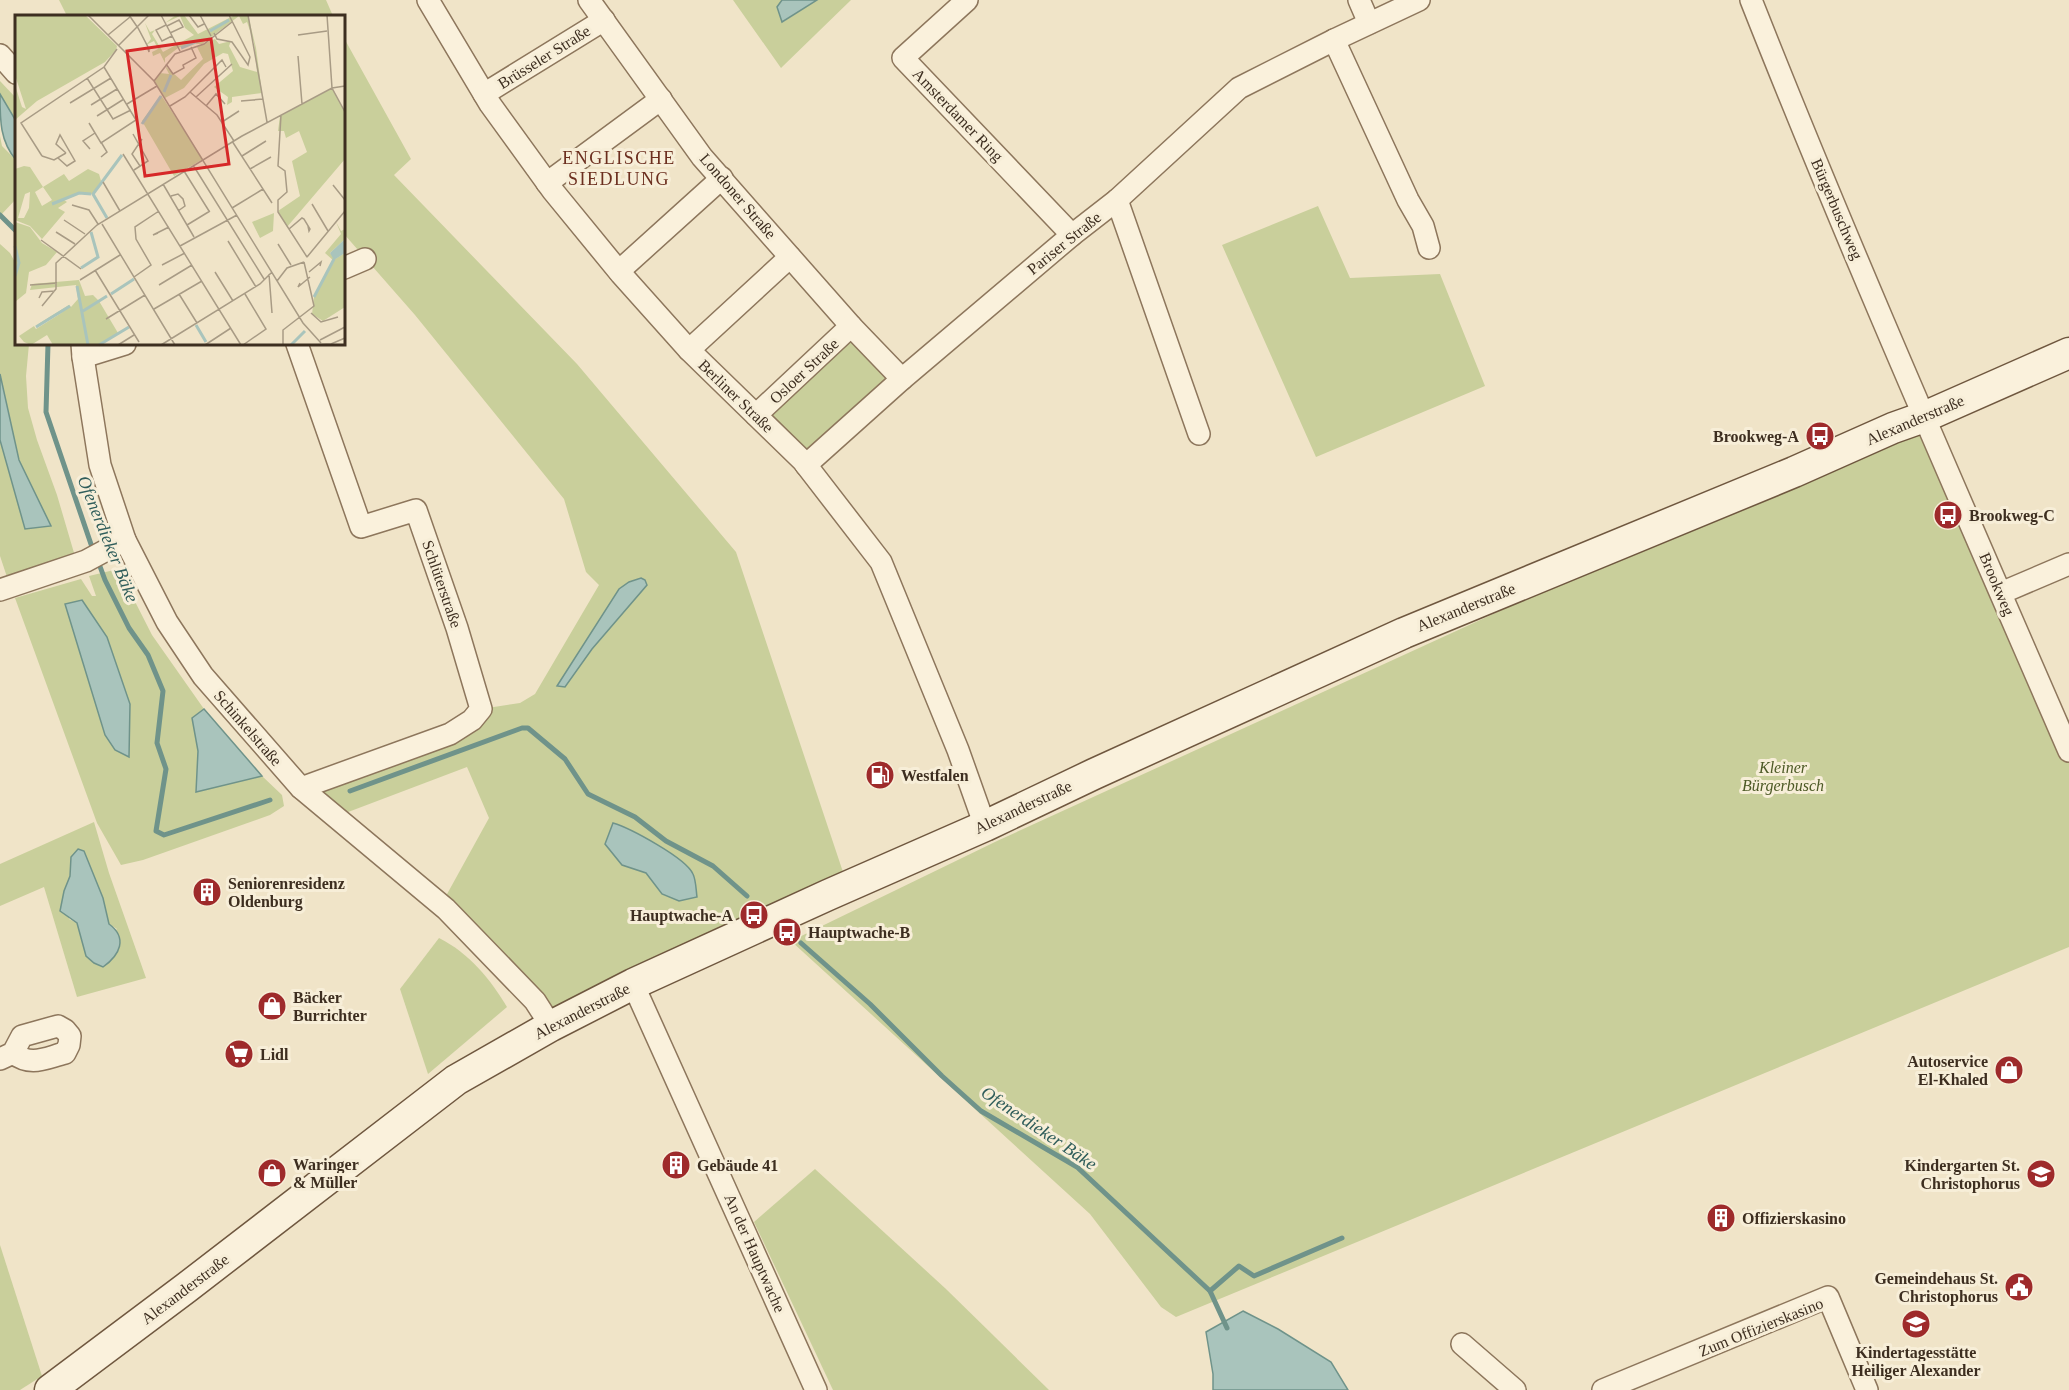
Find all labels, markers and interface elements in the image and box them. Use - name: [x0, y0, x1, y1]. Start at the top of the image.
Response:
- inset map: [15, 15, 345, 345]
- street label: Brüsseler Straße: [495, 22, 593, 92]
- street label: Amsterdamer Ring: [909, 65, 1007, 166]
- district label: ENGLISCHE SIEDLUNG: [562, 148, 676, 189]
- street label: Londoner Straße: [696, 150, 780, 242]
- street label: Bürgerbuschweg: [1807, 156, 1866, 262]
- street label: Pariser Straße: [1024, 208, 1104, 278]
- street label: Osloer Straße: [766, 335, 842, 407]
- street label: Berliner Straße: [695, 356, 777, 436]
- street label: Alexanderstraße: [1863, 392, 1967, 448]
- bus stop icon: Brookweg-A: [1804, 420, 1836, 452]
- place label: Brookweg-A: [1713, 428, 1799, 446]
- water label: Ofenerdieker Bäke: [73, 473, 143, 605]
- bus stop icon: Brookweg-C: [1932, 499, 1964, 531]
- place label: Brookweg-C: [1969, 507, 2055, 525]
- street label: Schlüterstraße: [419, 538, 465, 630]
- street label: Brookweg: [1975, 550, 2018, 618]
- street label: Alexanderstraße: [1414, 579, 1518, 635]
- street label: Schinkelstraße: [211, 687, 285, 769]
- fuel station icon: Westfalen: [864, 759, 896, 791]
- park label: Kleiner Bürgerbusch: [1742, 759, 1824, 795]
- place label: Westfalen: [901, 767, 969, 784]
- street label: Alexanderstraße: [972, 777, 1074, 837]
- place label: Seniorenresidenz Oldenburg: [228, 875, 345, 911]
- building icon: Seniorenresidenz Oldenburg: [191, 876, 223, 908]
- bus stop icon: Hauptwache-A: [738, 899, 770, 931]
- place label: Hauptwache-A: [630, 907, 733, 925]
- bus stop icon: Hauptwache-B: [771, 916, 803, 948]
- place label: Hauptwache-B: [808, 924, 911, 942]
- street label: Alexanderstraße: [531, 980, 633, 1042]
- place label: Bäcker Burrichter: [293, 989, 367, 1024]
- shop icon: Bäcker Burrichter: [256, 990, 288, 1022]
- supermarket icon: Lidl: [223, 1038, 255, 1070]
- place label: Lidl: [260, 1046, 289, 1063]
- place label: Autoservice El-Khaled: [1907, 1053, 1988, 1088]
- shop icon: Autoservice El-Khaled: [1993, 1054, 2025, 1086]
- water label: Ofenerdieker Bäke: [978, 1082, 1100, 1174]
- building icon: Gebäude 41: [660, 1149, 692, 1181]
- place label: Waringer & Müller: [293, 1156, 359, 1191]
- shop icon: Waringer & Müller: [256, 1157, 288, 1189]
- place label: Gebäude 41: [697, 1157, 778, 1174]
- place label: Kindergarten St. Christophorus: [1904, 1157, 2020, 1193]
- school or university icon: Kindergarten St. Christophorus: [2025, 1158, 2057, 1190]
- street label: An der Hauptwache: [720, 1191, 789, 1315]
- building icon: Offizierskasino: [1705, 1202, 1737, 1234]
- place label: Offizierskasino: [1742, 1210, 1846, 1227]
- street label: Alexanderstraße: [138, 1251, 232, 1327]
- place label: Gemeindehaus St. Christophorus: [1874, 1270, 1998, 1306]
- public building icon: Gemeindehaus St. Christophorus: [2003, 1271, 2035, 1303]
- street label: Zum Offizierskasino: [1696, 1294, 1826, 1360]
- school or university icon: Kindertagesstätte Heiliger Alexander: [1900, 1308, 1932, 1340]
- place label: Kindertagesstätte Heiliger Alexander: [1851, 1344, 1981, 1380]

